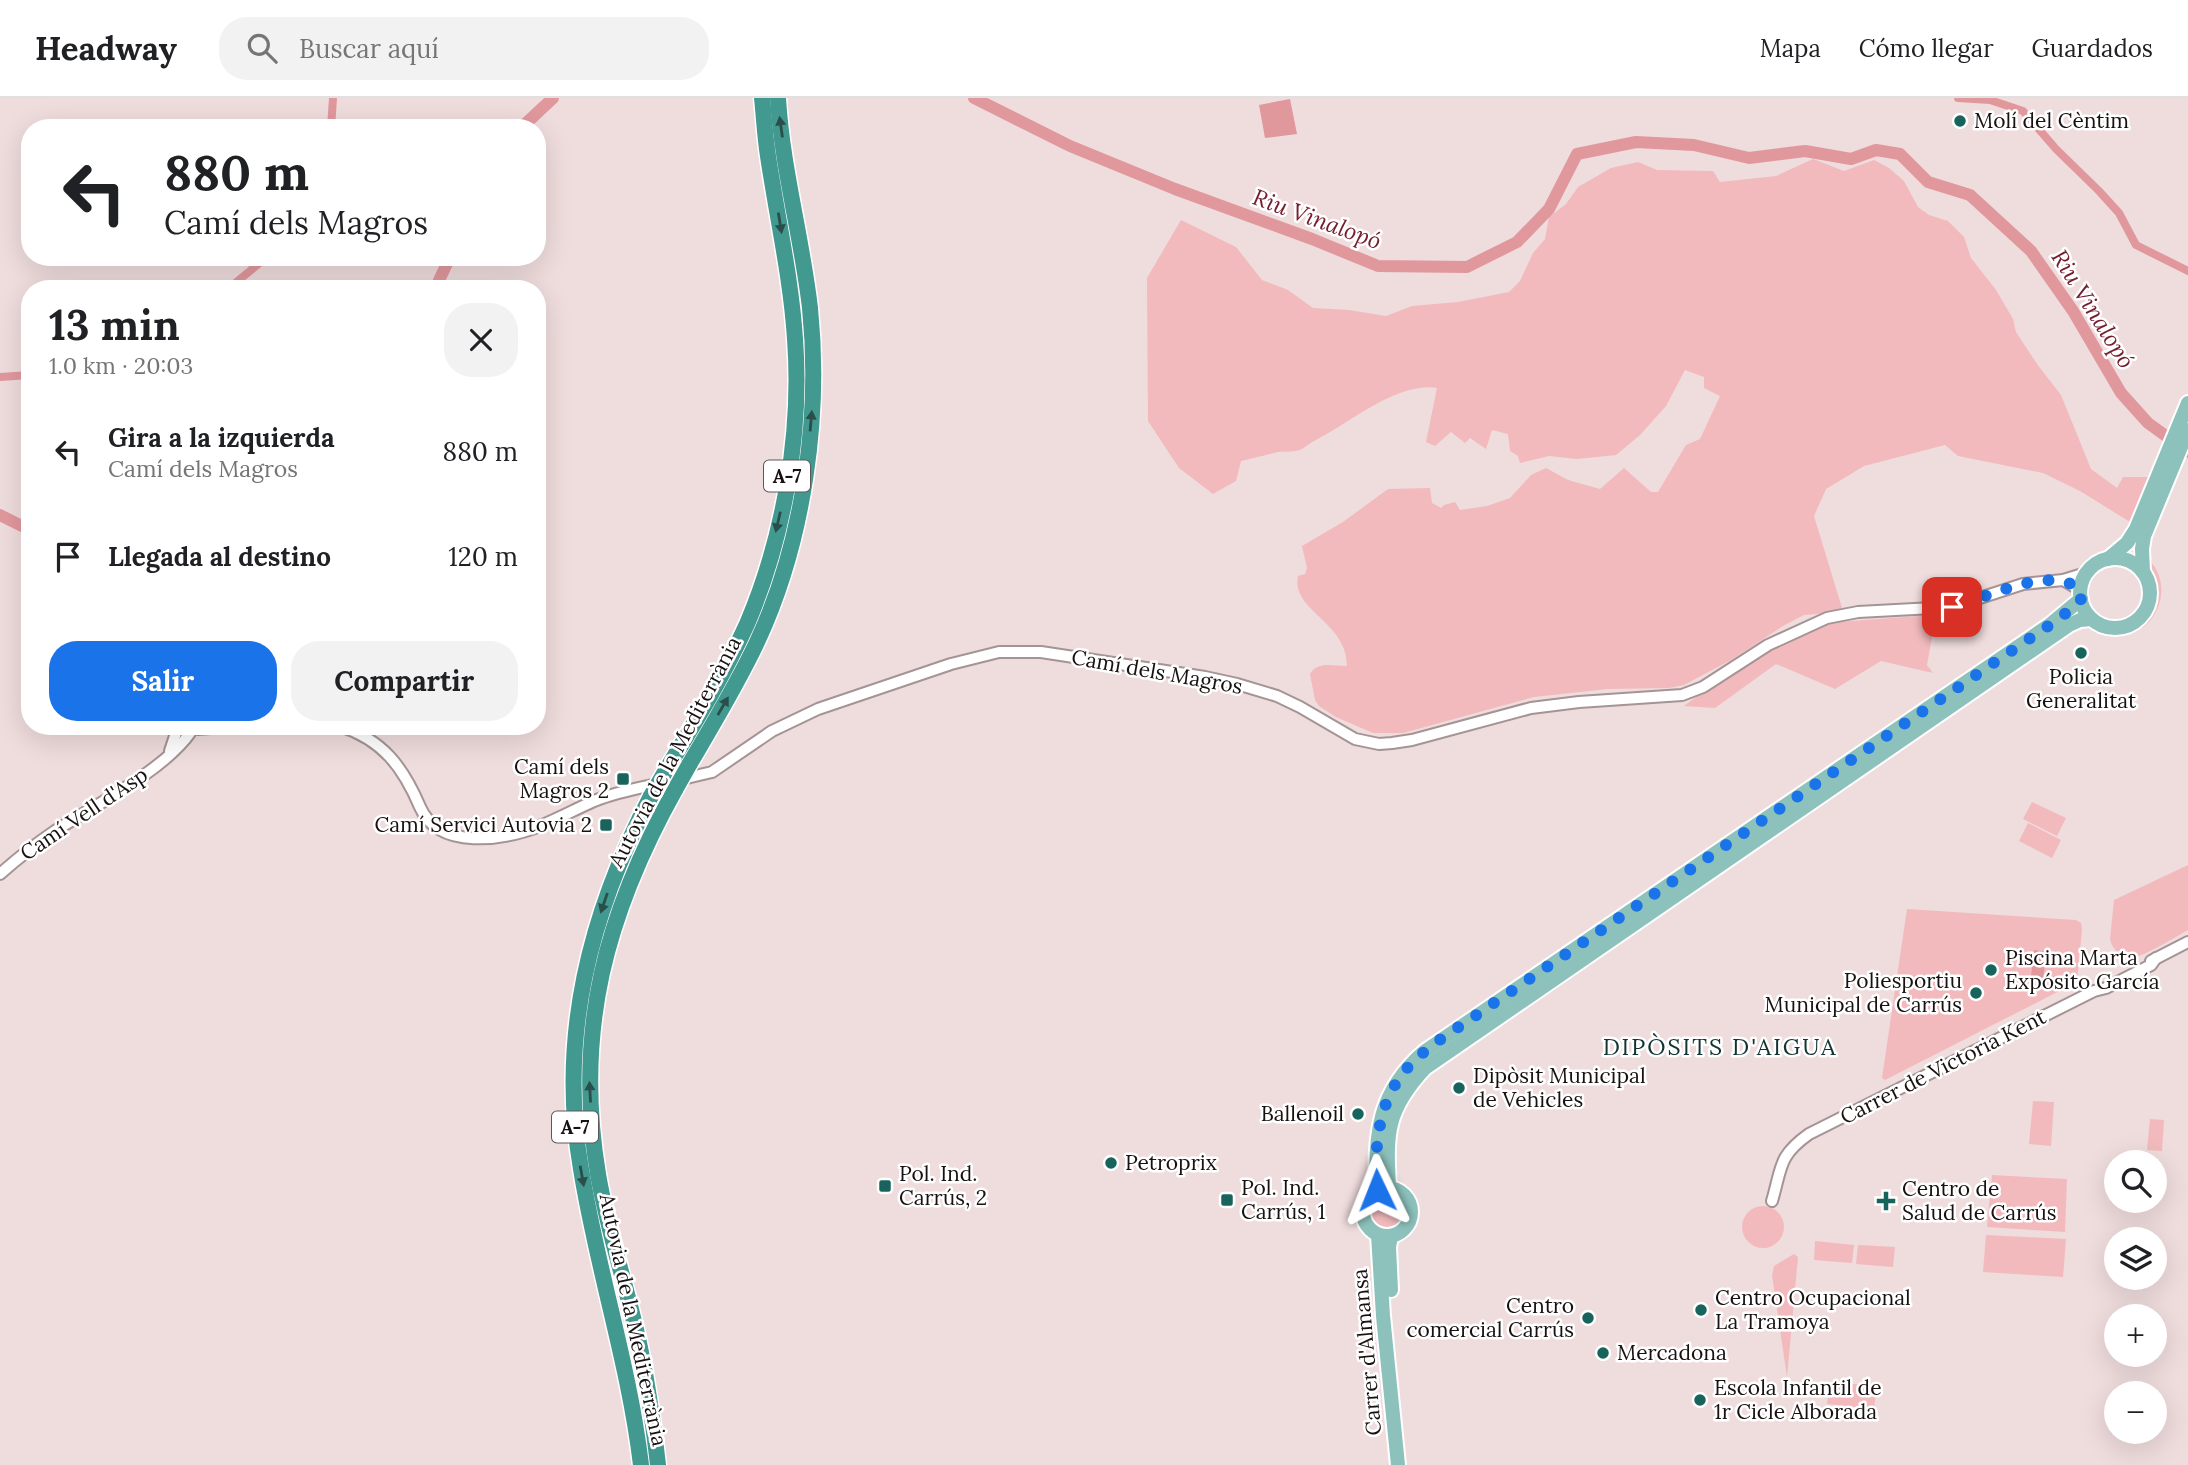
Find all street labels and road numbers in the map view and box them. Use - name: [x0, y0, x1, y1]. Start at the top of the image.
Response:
- road number: A-7: [764, 460, 810, 492]
- street label: Autovia de la Mediterrània: [602, 632, 747, 873]
- street label: Camí dels Magros: [1069, 643, 1245, 700]
- street label: Camí Vell d'Asp: [15, 761, 153, 866]
- street label: Carrer de Victoria Kent: [1835, 1003, 2051, 1130]
- road number: A-7: [552, 1112, 598, 1142]
- street label: Autovia de la Mediterrània: [593, 1190, 673, 1449]
- street label: Carrer d'Almansa: [1346, 1267, 1387, 1437]

